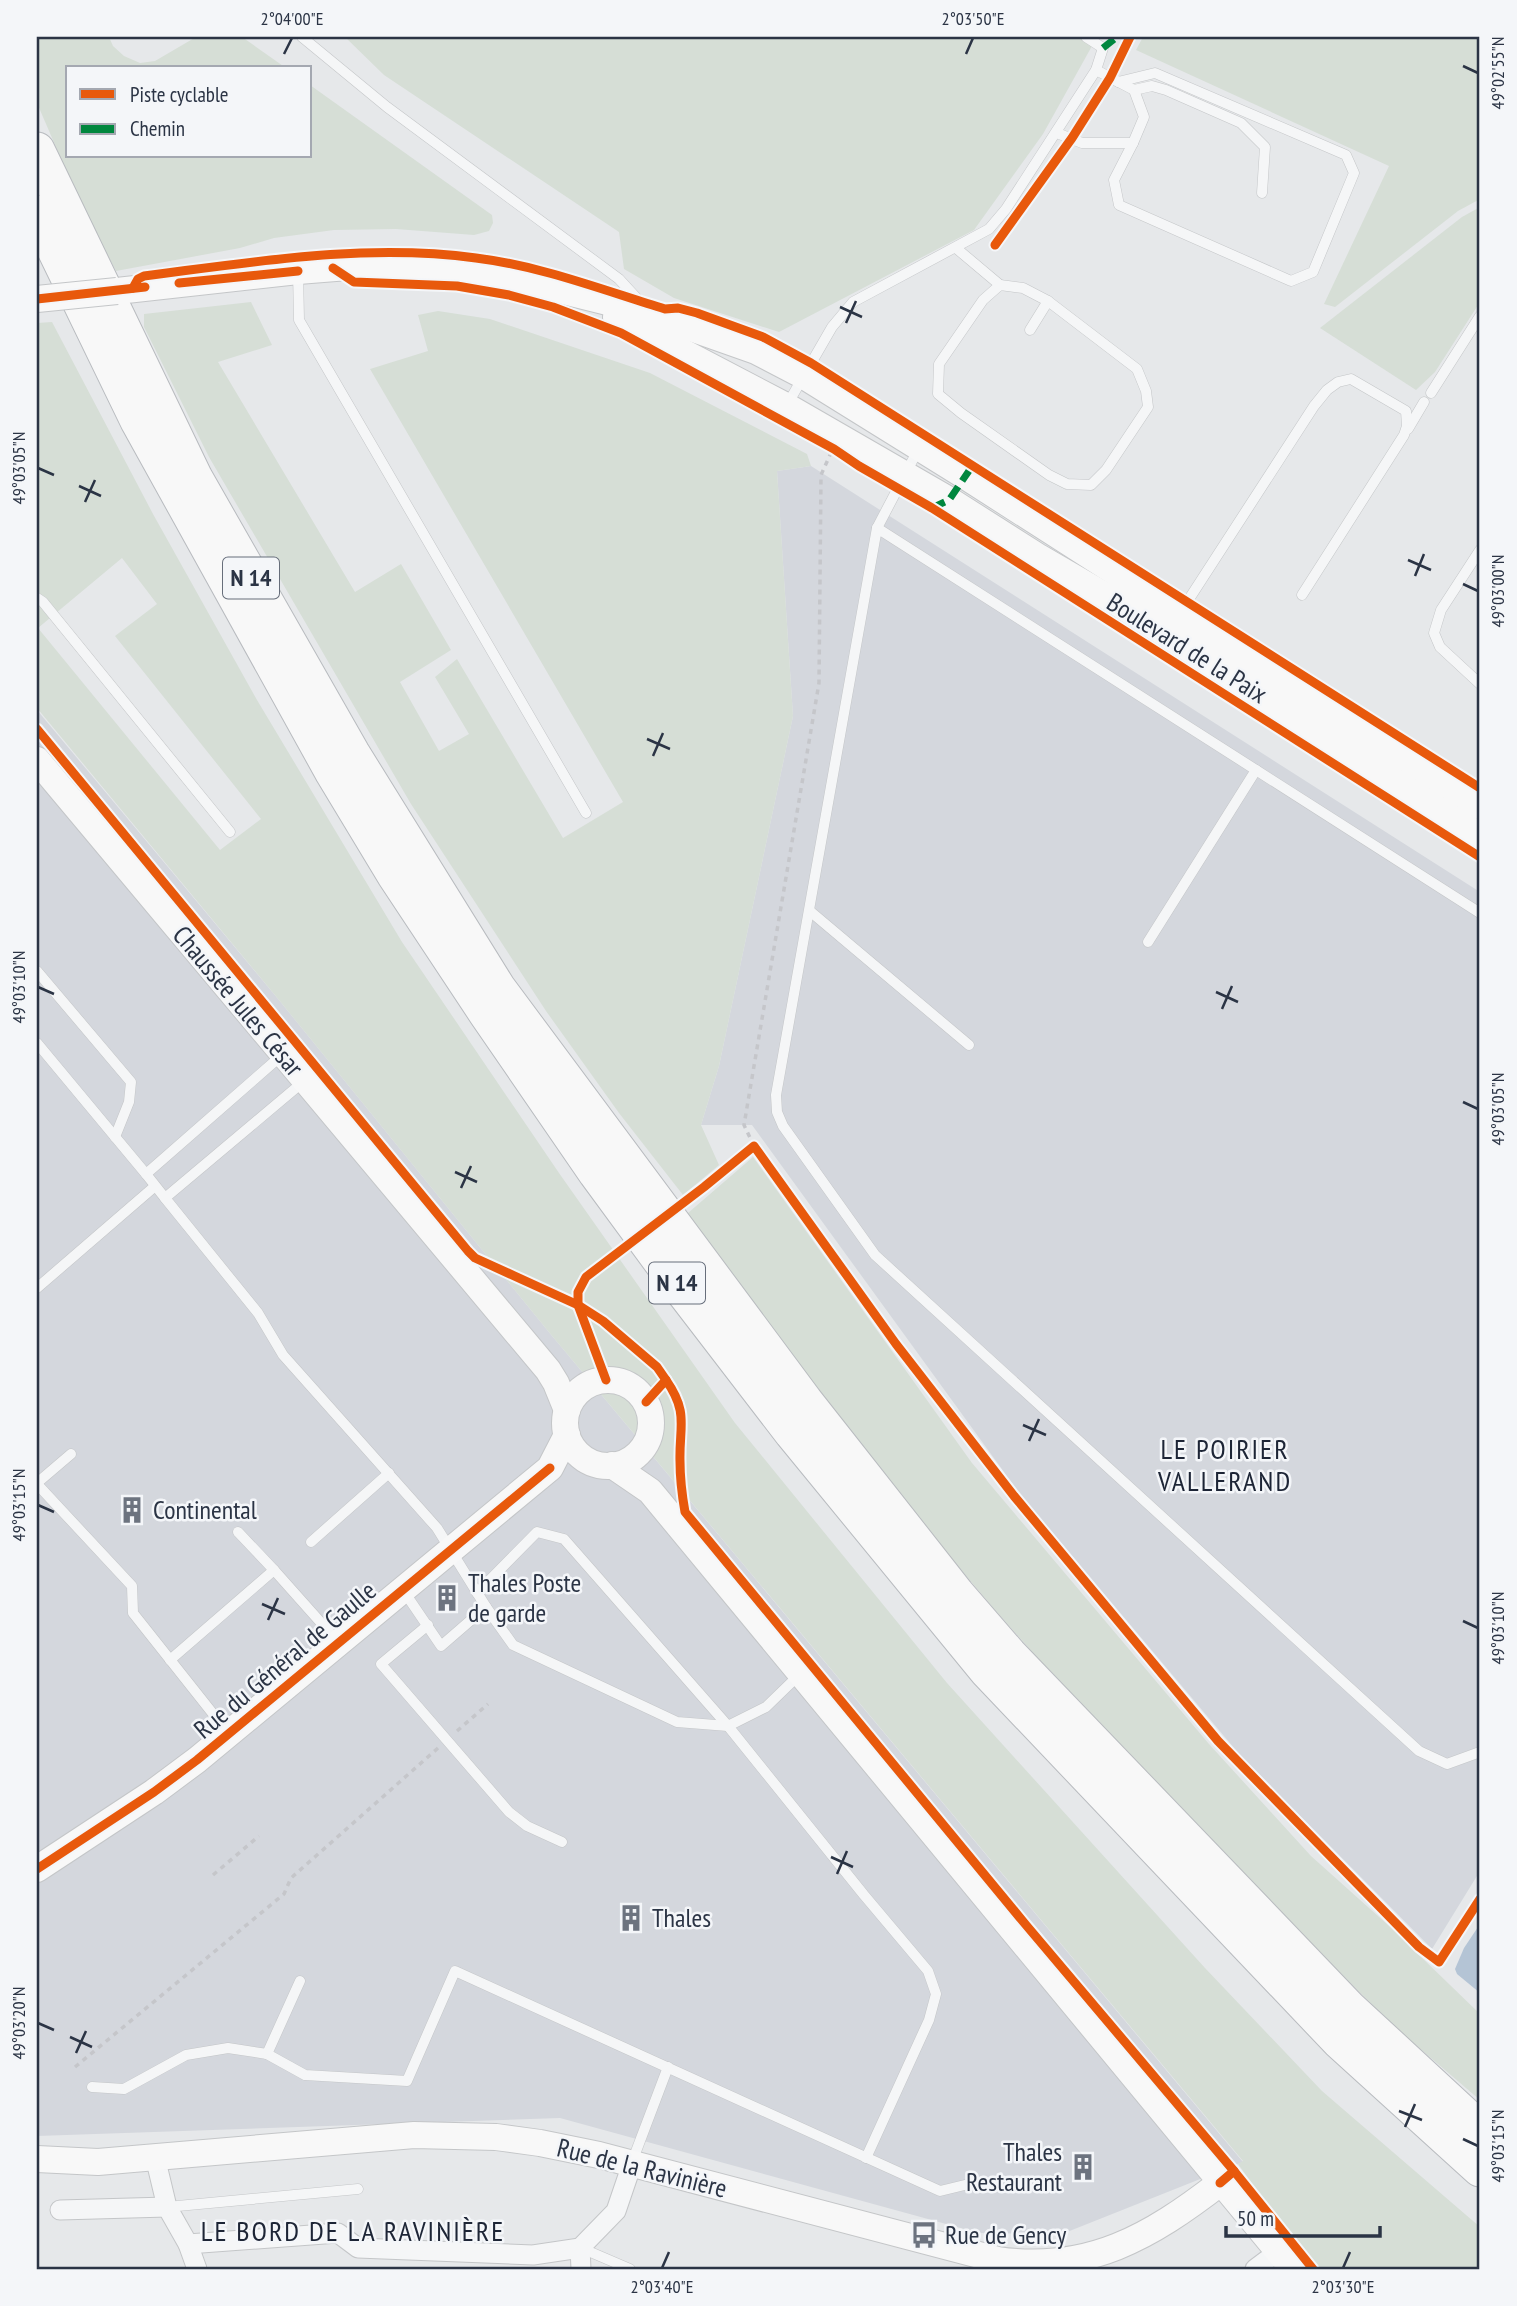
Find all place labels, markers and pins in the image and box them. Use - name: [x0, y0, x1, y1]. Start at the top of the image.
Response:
- place label: Continental: [153, 1493, 257, 1526]
- building icon: Continental: [117, 1495, 147, 1525]
- place label: Thales Poste de garde: [468, 1566, 581, 1629]
- building icon: Thales Poste de garde: [432, 1583, 462, 1613]
- place label: Thales: [652, 1901, 711, 1934]
- building icon: Thales: [616, 1903, 646, 1933]
- place label: Thales Restaurant: [966, 2135, 1062, 2198]
- building icon: Thales Restaurant: [1068, 2152, 1098, 2182]
- place label: Rue de Gency: [945, 2218, 1066, 2251]
- bus stop icon: Rue de Gency: [909, 2220, 939, 2250]

